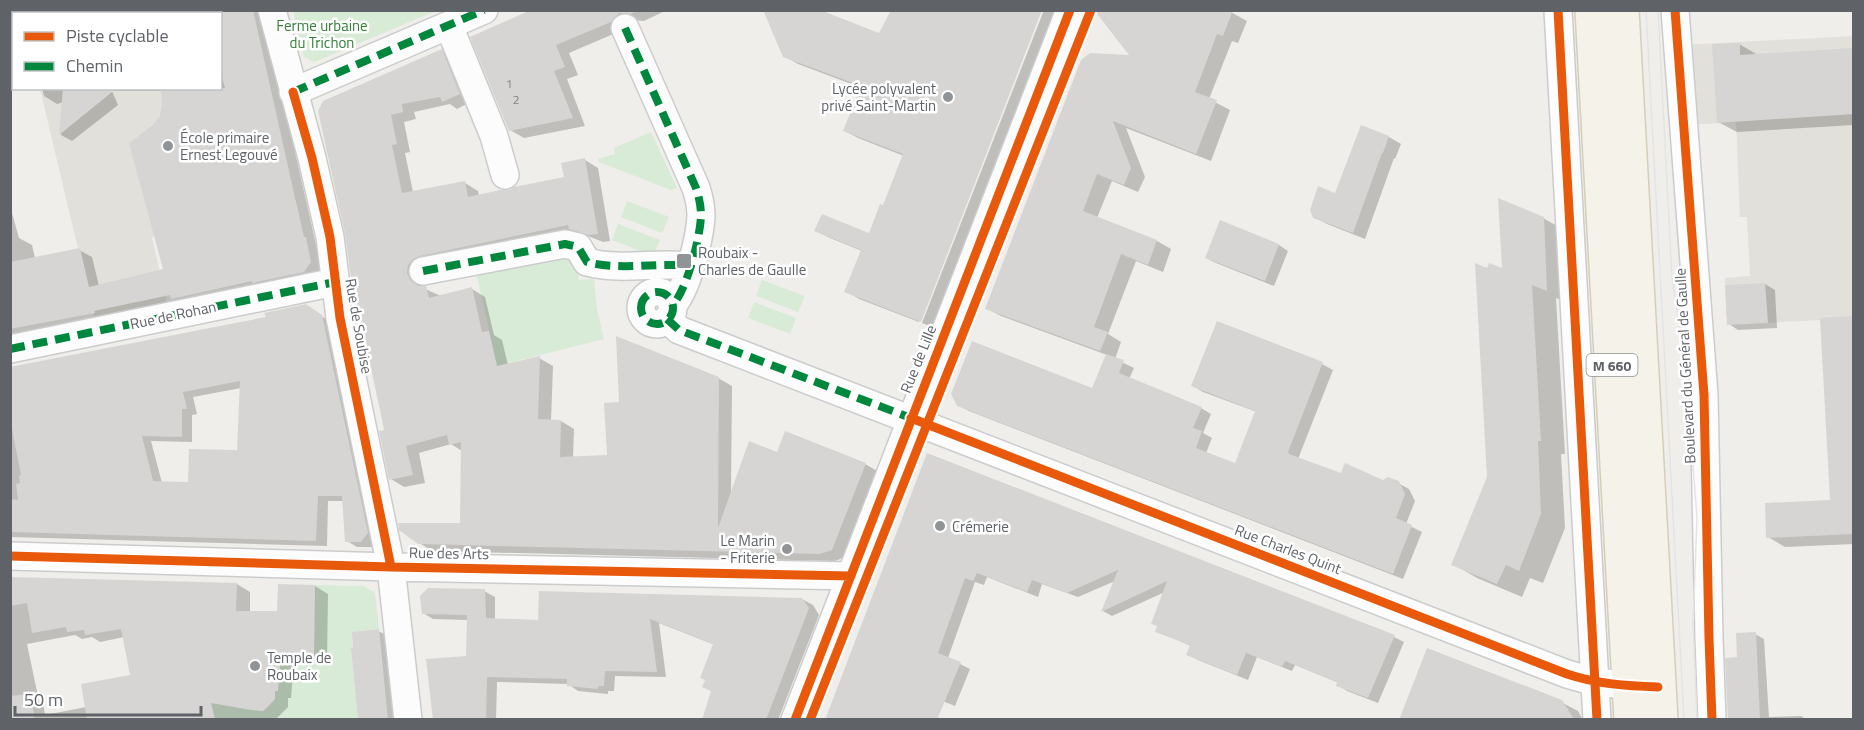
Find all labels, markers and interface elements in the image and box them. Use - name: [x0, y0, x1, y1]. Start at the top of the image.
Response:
- legend: [12, 12, 222, 90]
- park label: Ferme urbaine du Trichon: [276, 14, 368, 54]
- text: Piste cyclable: [66, 22, 168, 49]
- text: Chemin: [66, 52, 123, 79]
- house number: 1: [506, 74, 512, 93]
- place label: Lycée polyvalent privé Saint-Martin: [821, 77, 937, 117]
- house number: 2: [513, 90, 519, 109]
- marker: Lycée polyvalent privé Saint-Martin: [941, 90, 955, 104]
- place label: École primaire Ernest Legouvé: [180, 126, 278, 166]
- marker: École primaire Ernest Legouvé: [161, 139, 175, 153]
- place label: Roubaix - Charles de Gaulle: [698, 241, 806, 281]
- marker: Roubaix - Charles de Gaulle: [675, 252, 693, 270]
- street label: Boulevard du Général de Gaulle: [1668, 268, 1702, 464]
- street label: Rue de Soubise: [339, 276, 379, 376]
- street label: Rue de Rohan: [128, 295, 218, 335]
- street label: Rue de Lille: [894, 321, 942, 397]
- road number: M 660: [1586, 354, 1638, 376]
- place label: Crémerie: [952, 515, 1009, 538]
- street label: Rue Charles Quint: [1231, 518, 1345, 580]
- marker: Crémerie: [933, 519, 947, 533]
- place label: Le Marin - Friterie: [720, 529, 775, 569]
- street label: Rue des Arts: [409, 541, 489, 565]
- marker: Le Marin - Friterie: [780, 542, 794, 556]
- place label: Temple de Roubaix: [267, 646, 331, 686]
- marker: Temple de Roubaix: [248, 659, 262, 673]
- scale bar: [15, 679, 201, 717]
- text: 50 m: [24, 686, 63, 713]

